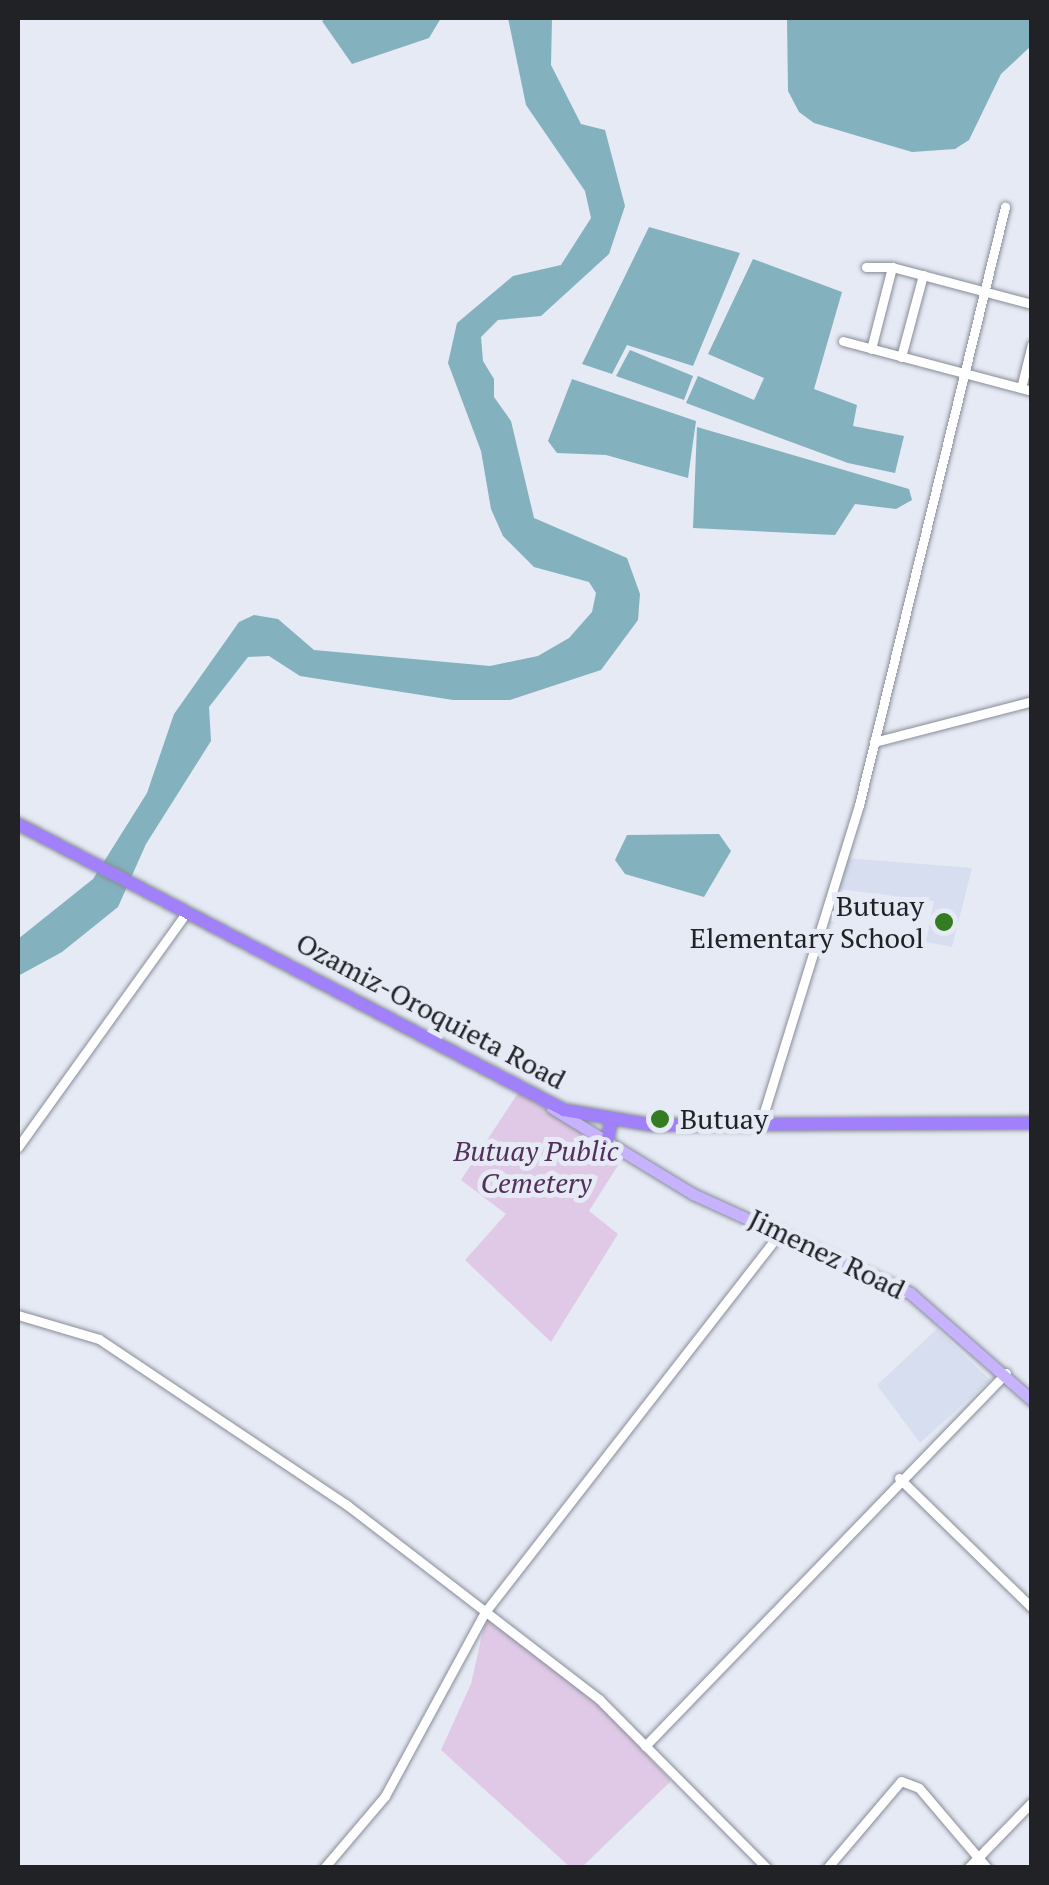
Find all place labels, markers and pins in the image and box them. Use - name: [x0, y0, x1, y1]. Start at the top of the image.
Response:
- place label: Butuay Elementary School: [690, 889, 924, 955]
- marker: Butuay Elementary School: [933, 911, 955, 933]
- place label: Butuay: [680, 1102, 768, 1136]
- marker: Butuay: [649, 1108, 671, 1130]

